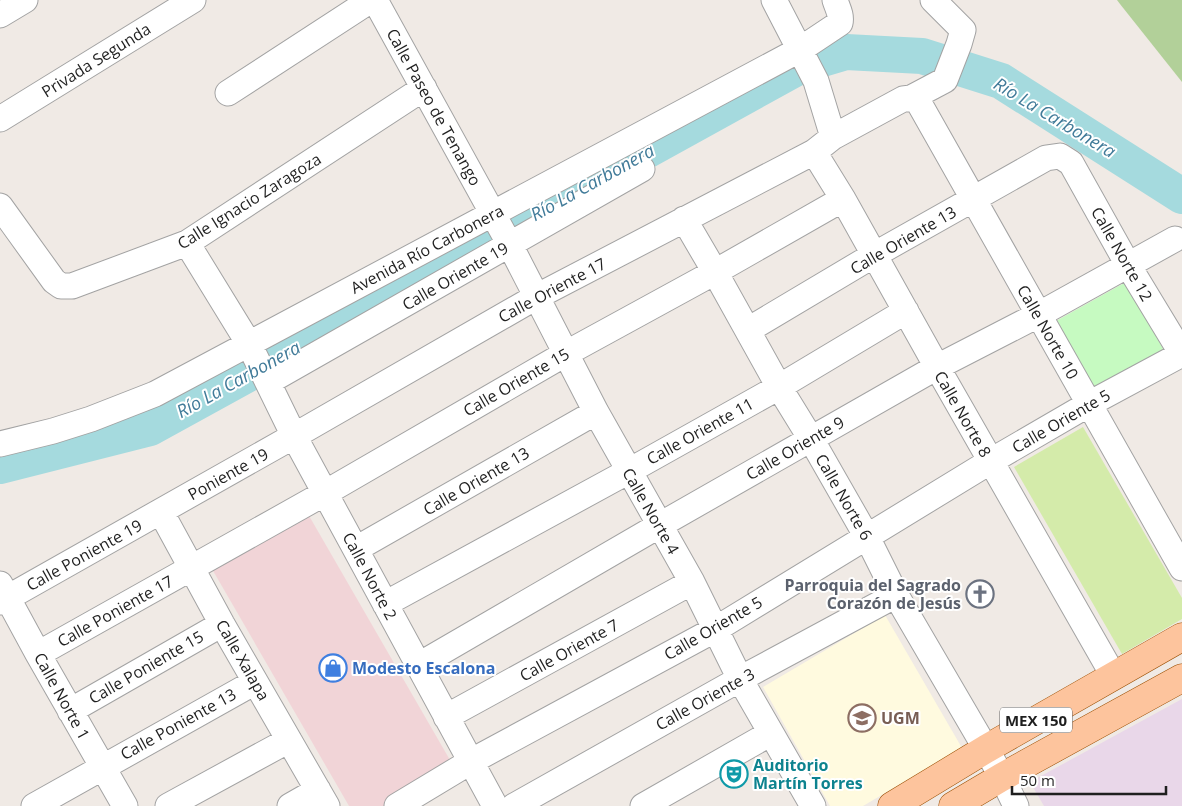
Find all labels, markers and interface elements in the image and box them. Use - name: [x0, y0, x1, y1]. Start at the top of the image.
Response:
- street label: Privada Segunda: [37, 18, 155, 102]
- street label: Calle Paseo de Tenango: [382, 24, 486, 190]
- water label: Río La Carbonera: [990, 71, 1120, 163]
- water label: Río La Carbonera: [526, 138, 658, 226]
- street label: Calle Ignacio Zaragoza: [173, 148, 325, 254]
- street label: Avenida Río Carbonera: [347, 199, 507, 299]
- street label: Calle Oriente 13: [846, 201, 960, 279]
- street label: Calle Norte 12: [1086, 203, 1158, 305]
- street label: Calle Oriente 19: [398, 237, 512, 315]
- street label: Calle Oriente 17: [494, 252, 610, 328]
- street label: Calle Norte 10: [1012, 281, 1084, 383]
- water label: Río La Carbonera: [172, 335, 304, 423]
- street label: Calle Oriente 15: [459, 343, 573, 421]
- street label: Calle Norte 8: [929, 367, 997, 461]
- street label: Calle Oriente 5: [1008, 384, 1114, 458]
- street label: Calle Oriente 11: [643, 392, 757, 470]
- street label: Calle Oriente 9: [742, 411, 848, 485]
- street label: Calle Oriente 13: [419, 442, 533, 520]
- street label: Poniente 19: [184, 443, 272, 505]
- street label: Calle Norte 6: [810, 450, 878, 544]
- street label: Calle Norte 4: [617, 464, 685, 558]
- street label: Calle Poniente 19: [22, 514, 146, 596]
- street label: Calle Norte 2: [338, 528, 402, 624]
- street label: Calle Poniente 17: [53, 570, 177, 652]
- place label: Parroquia del Sagrado Corazón de Jesús: [784, 574, 961, 614]
- church icon: Parroquia del Sagrado Corazón de Jesús: [965, 579, 995, 609]
- street label: Calle Oriente 5: [660, 591, 766, 665]
- street label: Calle Oriente 7: [516, 614, 622, 686]
- street label: Calle Xalapa: [211, 616, 275, 704]
- street label: Calle Poniente 15: [85, 625, 207, 709]
- street label: Calle Norte 1: [29, 649, 95, 743]
- shop icon: Modesto Escalona: [318, 653, 348, 683]
- place label: Modesto Escalona: [352, 657, 495, 679]
- street label: Calle Oriente 3: [652, 663, 758, 735]
- street label: Calle Poniente 13: [116, 683, 240, 765]
- school or university icon: UGM: [847, 703, 877, 733]
- place label: UGM: [881, 707, 920, 729]
- road number: MEX 150: [1000, 708, 1072, 732]
- place label: Auditorio Martín Torres: [753, 754, 863, 794]
- theatre icon: Auditorio Martín Torres: [719, 759, 749, 789]
- scale bar: [1012, 764, 1166, 796]
- text: 50 m: [1020, 770, 1055, 790]

